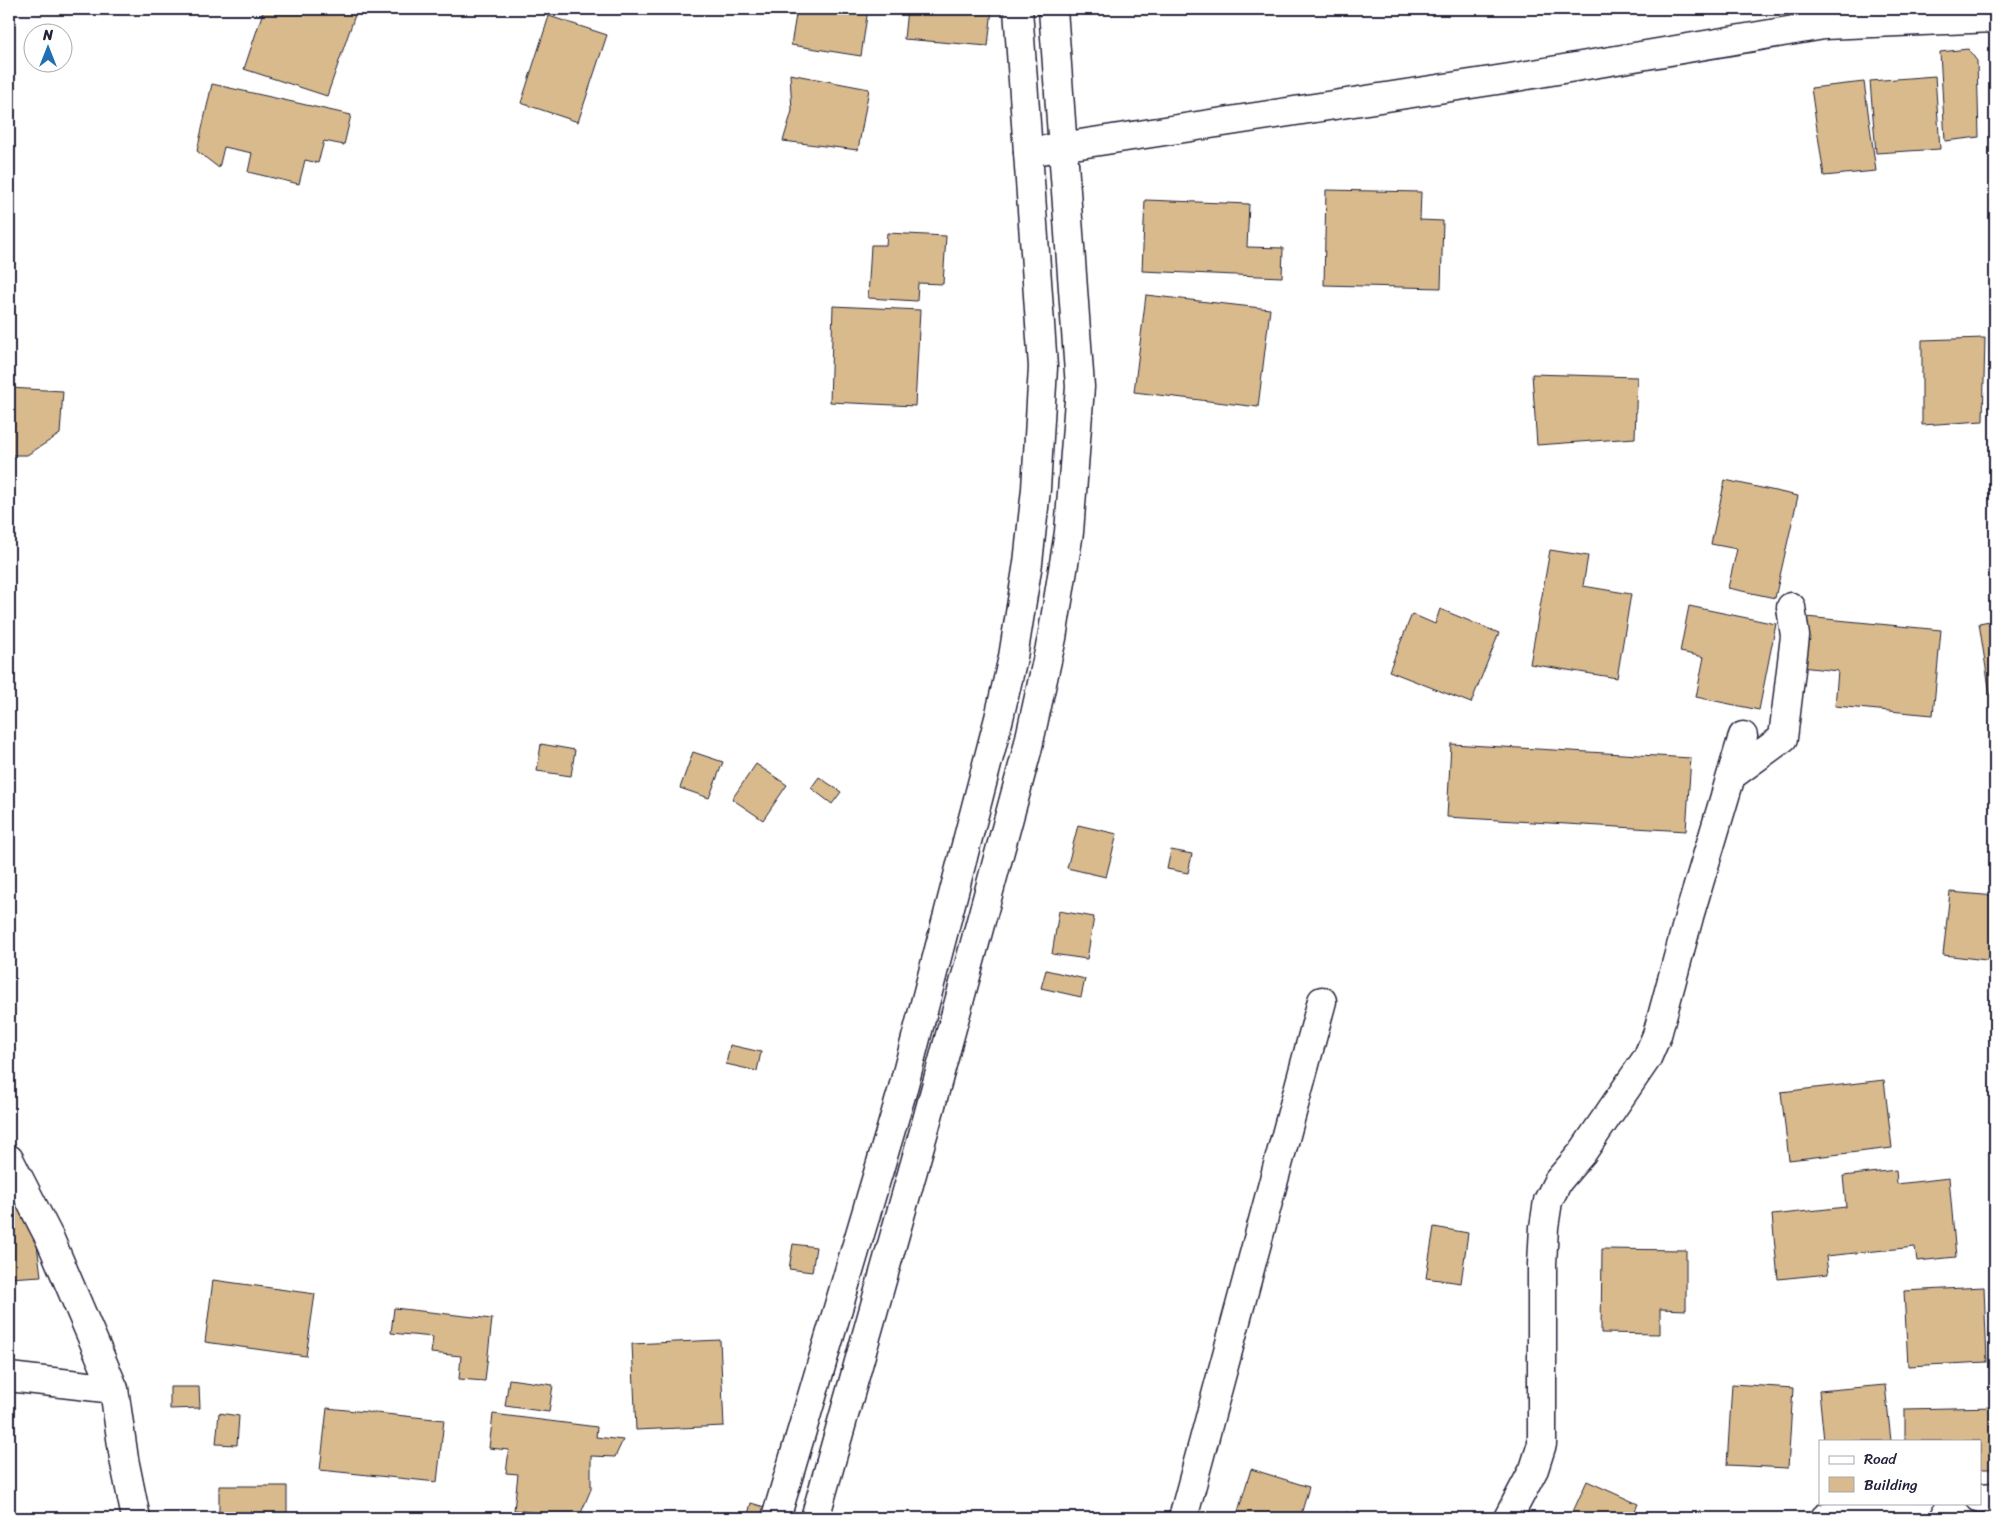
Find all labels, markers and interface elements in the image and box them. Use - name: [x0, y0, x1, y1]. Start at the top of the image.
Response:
- north arrow: [22, 22, 72, 72]
- text: N: [42, 23, 53, 48]
- legend: [1819, 1440, 1982, 1504]
- text: Road: [1864, 1446, 1897, 1472]
- text: Building: [1864, 1472, 1918, 1498]

